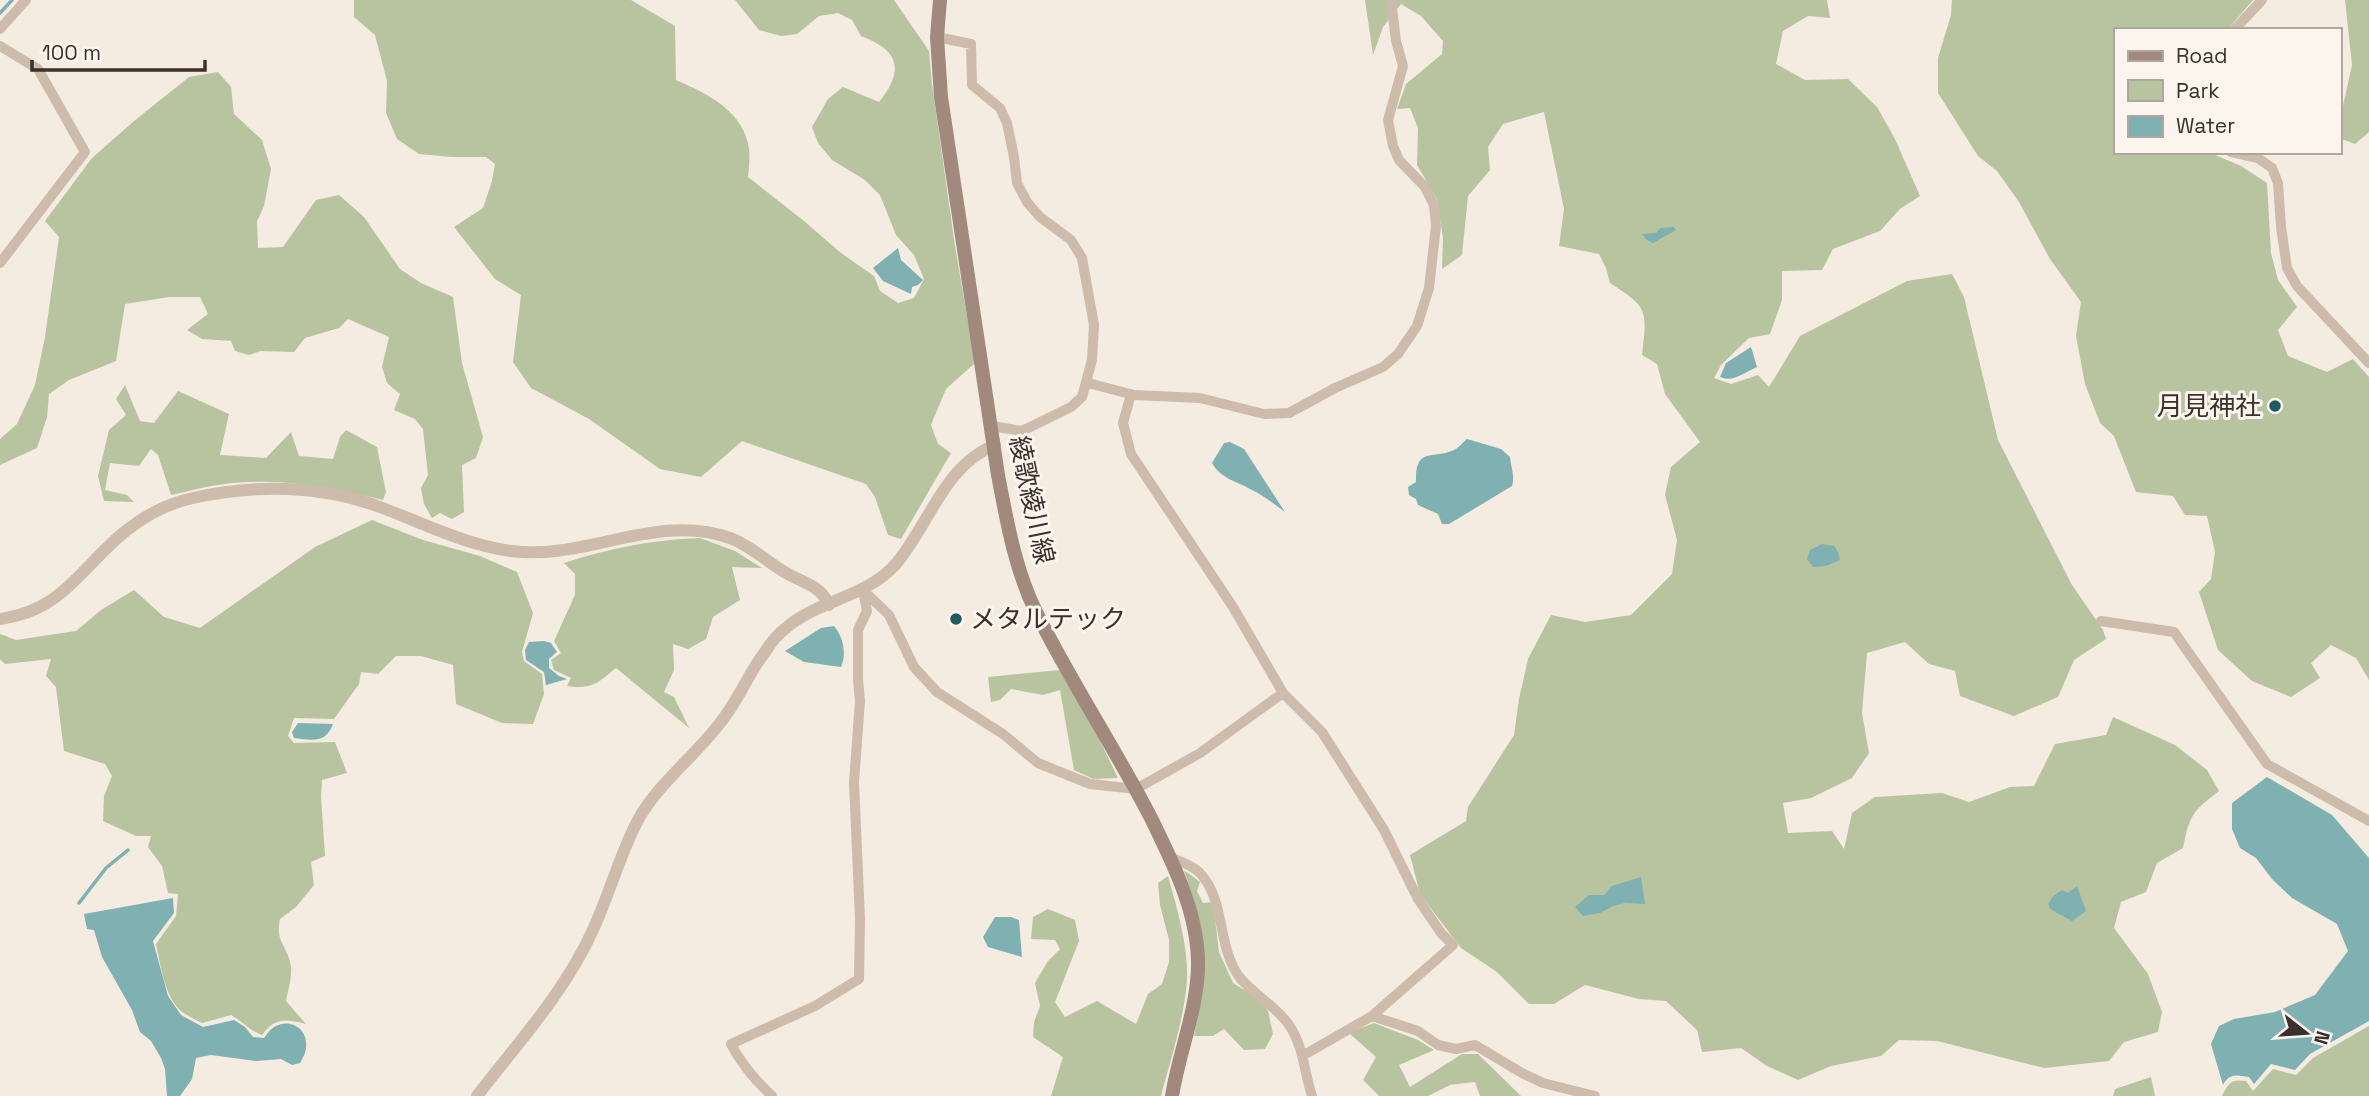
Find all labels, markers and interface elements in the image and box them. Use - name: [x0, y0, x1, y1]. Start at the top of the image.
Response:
- scale bar: [32, 28, 205, 72]
- legend: [2114, 28, 2341, 154]
- text: 100 m: [42, 39, 101, 66]
- text: Road: [2176, 42, 2228, 69]
- text: Park: [2176, 77, 2220, 104]
- text: Water: [2176, 112, 2235, 139]
- place label: 月見神社: [2157, 389, 2261, 423]
- marker: 月見神社: [2267, 398, 2283, 414]
- street label: 綾歌綾川線: [1002, 433, 1062, 567]
- place label: メタルテック: [970, 602, 1126, 636]
- marker: メタルテック: [948, 611, 964, 627]
- north arrow: [2271, 998, 2341, 1068]
- text: N: [2308, 1028, 2336, 1048]

